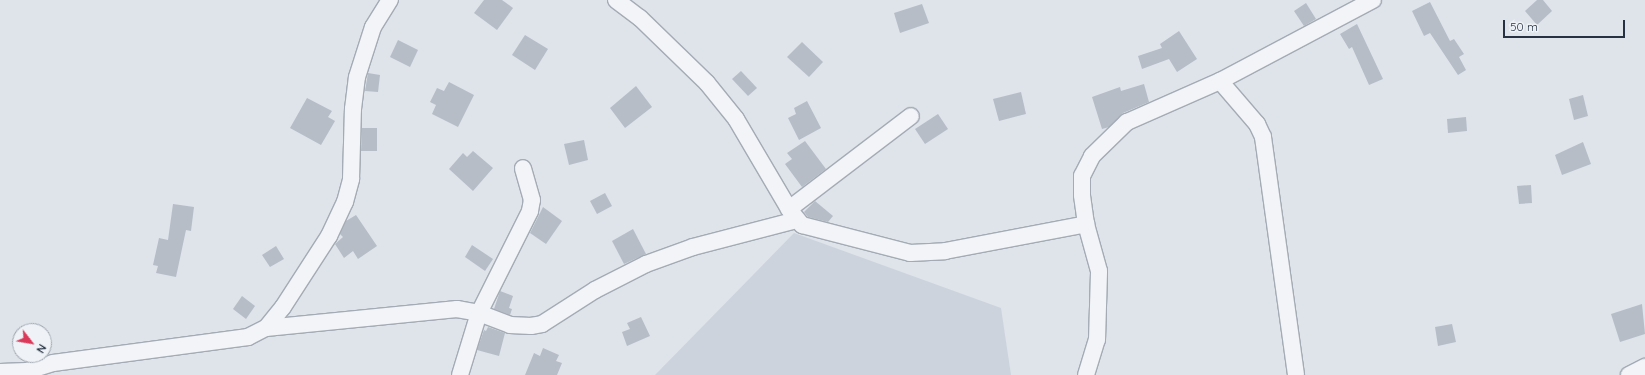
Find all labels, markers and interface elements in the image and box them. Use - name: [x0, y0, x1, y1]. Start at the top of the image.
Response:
- scale bar: [1505, 12, 1627, 38]
- text: 50 m: [1510, 19, 1538, 34]
- north arrow: [12, 323, 52, 363]
- text: N: [33, 342, 50, 356]

